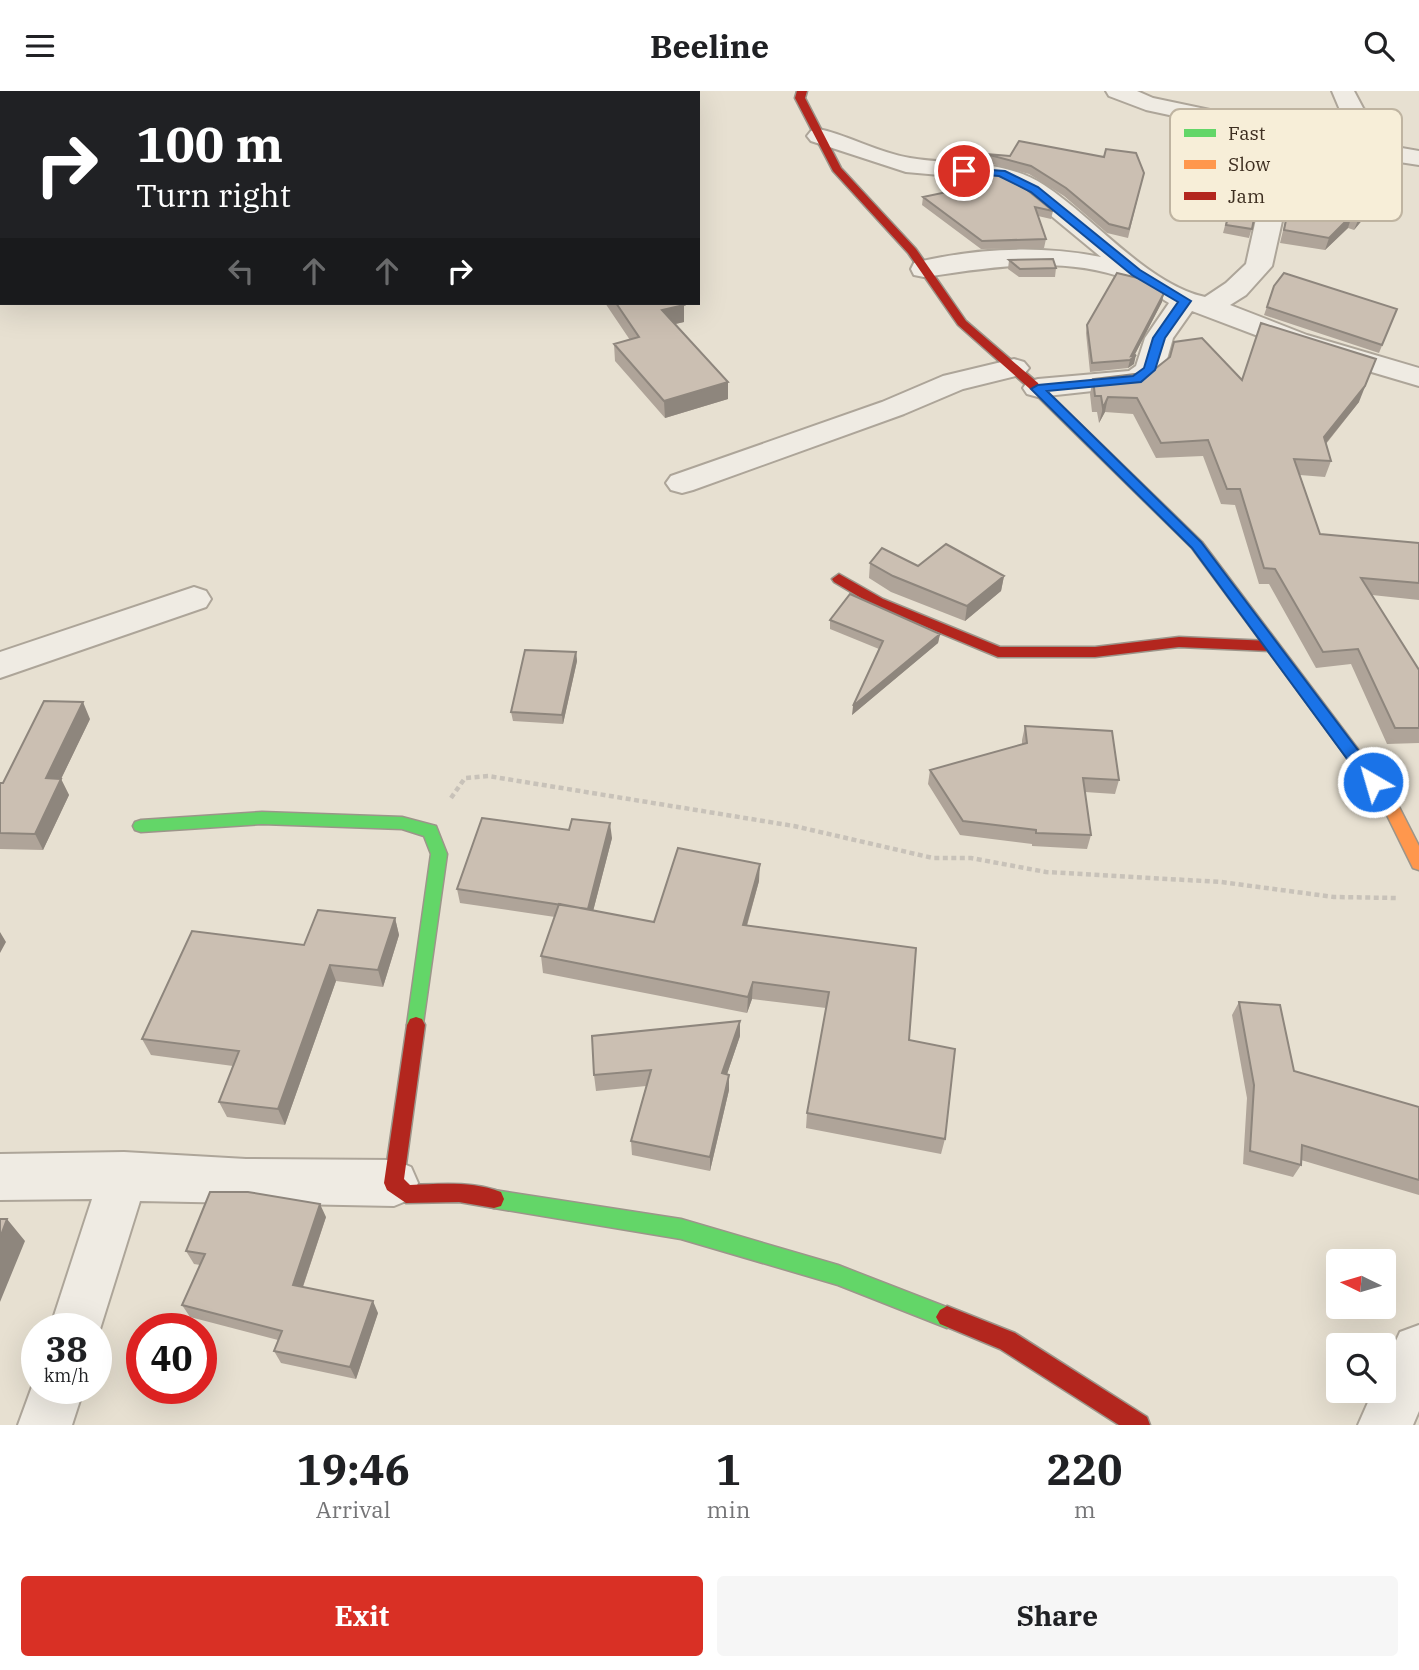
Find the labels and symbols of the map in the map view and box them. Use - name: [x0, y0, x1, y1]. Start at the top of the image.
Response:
- legend: [1170, 109, 1402, 221]
- text: Fast: [1228, 121, 1266, 145]
- pin: [934, 141, 994, 201]
- text: Slow: [1228, 152, 1270, 176]
- text: Jam: [1228, 184, 1265, 208]
- position arrow: [1336, 745, 1410, 819]
- north arrow: [1326, 1249, 1396, 1319]
- speed limit sign: 40: [126, 1313, 217, 1404]

